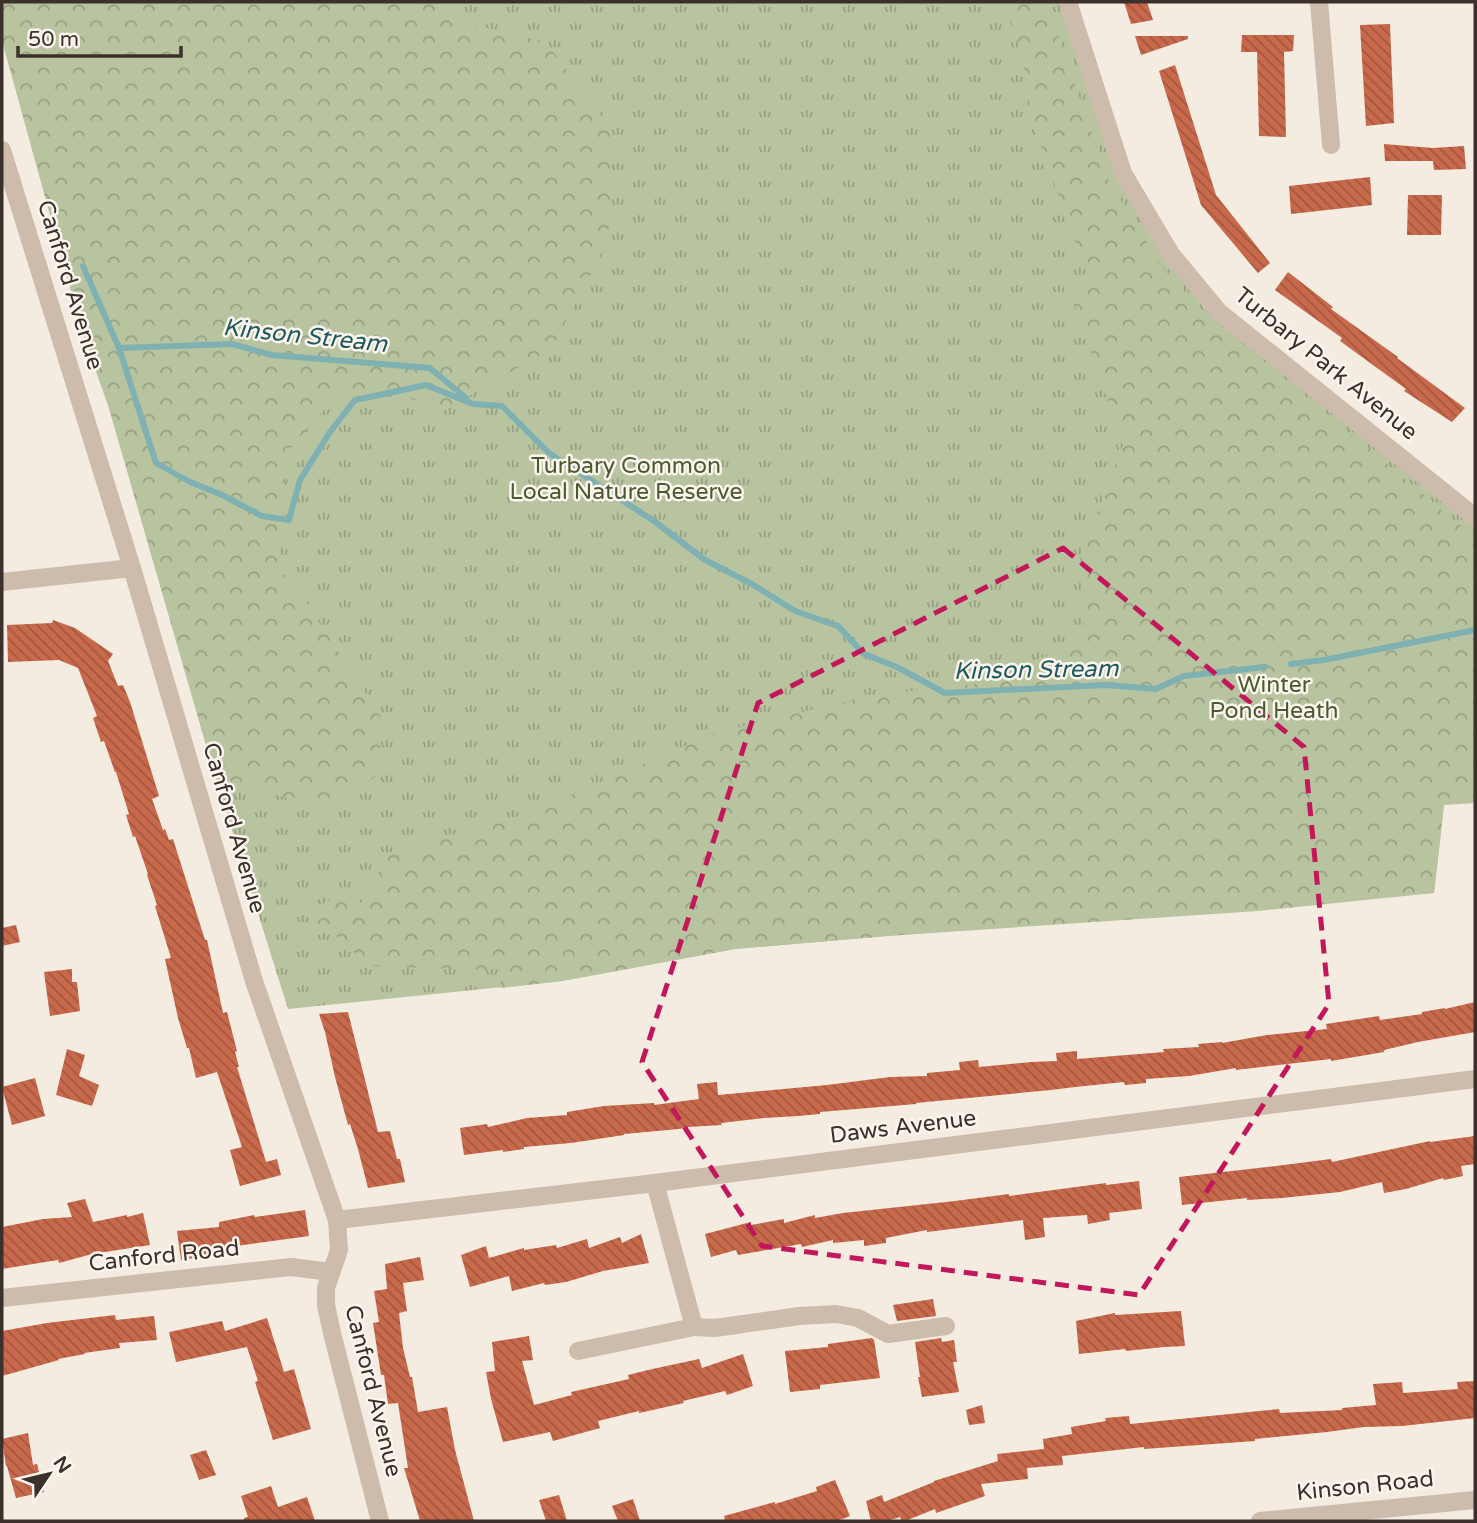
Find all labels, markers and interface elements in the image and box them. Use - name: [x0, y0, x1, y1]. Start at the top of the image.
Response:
- scale bar: [18, 14, 180, 58]
- text: 50 m: [28, 27, 79, 52]
- street label: Canford Avenue: [31, 197, 109, 373]
- street label: Turbary Park Avenue: [1229, 282, 1423, 446]
- water label: Kinson Stream: [221, 313, 390, 359]
- park label: Turbary Common Local Nature Reserve: [510, 452, 742, 506]
- water label: Kinson Stream: [953, 654, 1120, 686]
- park label: Winter Pond Heath: [1209, 671, 1339, 725]
- street label: Canford Avenue: [196, 740, 272, 916]
- street label: Daws Avenue: [828, 1104, 978, 1150]
- street label: Canford Road: [87, 1234, 241, 1278]
- street label: Canford Avenue: [338, 1302, 408, 1480]
- north arrow: [14, 1439, 84, 1509]
- text: N: [49, 1452, 75, 1477]
- street label: Kinson Road: [1295, 1465, 1435, 1507]

